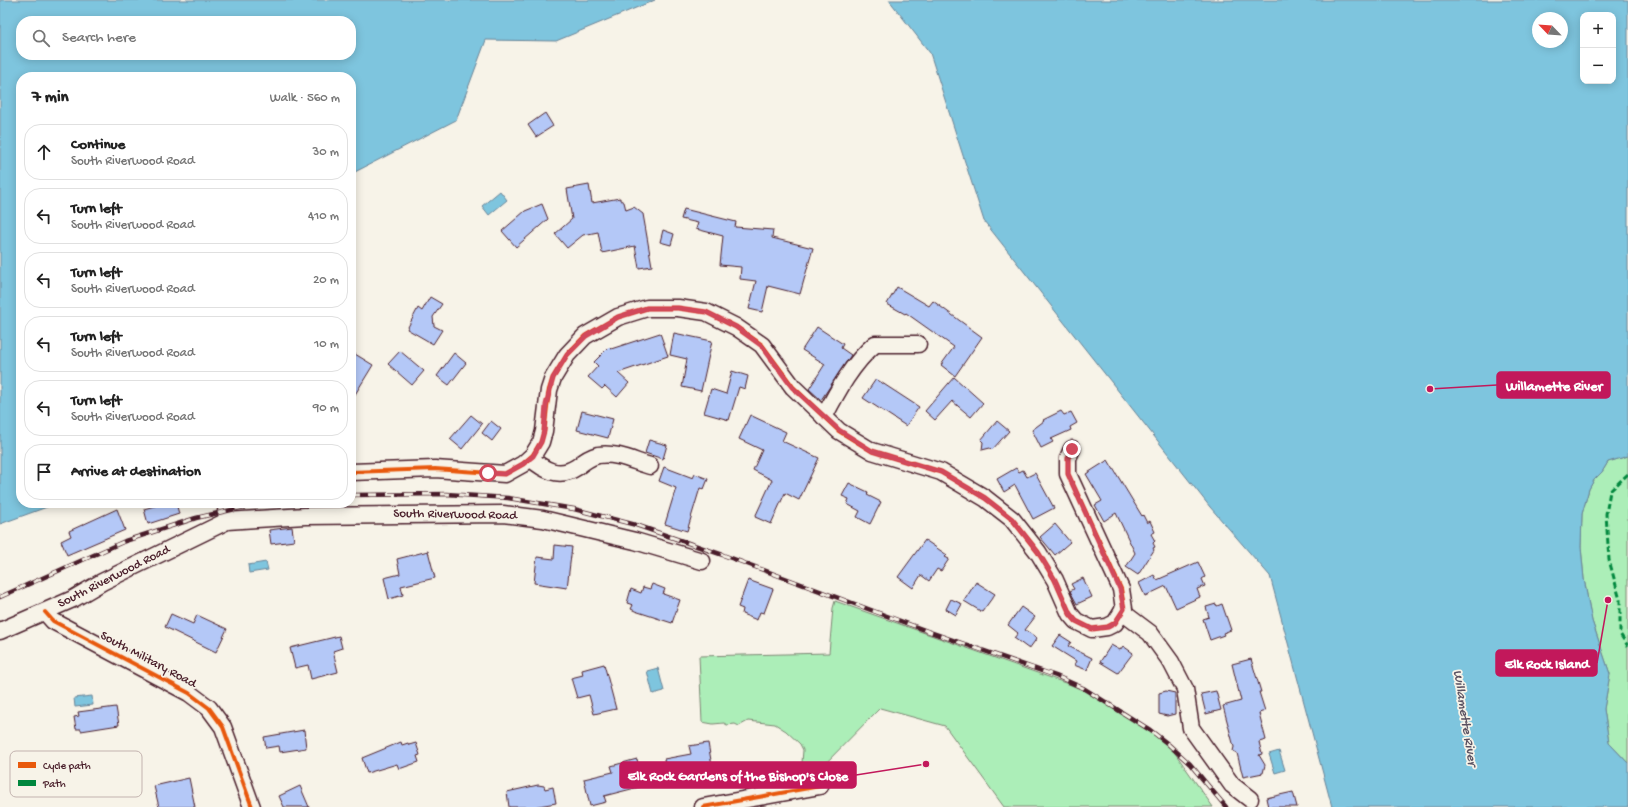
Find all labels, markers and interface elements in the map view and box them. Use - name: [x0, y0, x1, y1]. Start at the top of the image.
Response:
- north arrow: [1532, 12, 1568, 48]
- map controls: [1580, 12, 1616, 84]
- button: +: [1580, 12, 1616, 48]
- search box: [16, 16, 356, 60]
- icon: search: [30, 27, 52, 49]
- text: Search here: [62, 29, 136, 47]
- button: −: [1580, 48, 1616, 84]
- text: 7 min: [32, 88, 69, 108]
- text: Walk · 560 m: [270, 91, 340, 106]
- text: Continue: [71, 136, 125, 154]
- icon: ahead: [33, 141, 55, 163]
- text: 30 m: [313, 145, 339, 160]
- text: South Riverwood Road: [71, 154, 195, 169]
- text: Turn left: [71, 200, 122, 218]
- icon: left: [33, 205, 55, 227]
- text: 410 m: [308, 209, 339, 224]
- text: South Riverwood Road: [71, 218, 195, 233]
- text: Turn left: [71, 264, 122, 282]
- icon: left: [33, 269, 55, 291]
- text: 20 m: [313, 273, 339, 288]
- text: South Riverwood Road: [71, 282, 195, 297]
- text: Turn left: [71, 328, 122, 346]
- icon: left: [33, 333, 55, 355]
- text: 10 m: [314, 337, 339, 352]
- text: South Riverwood Road: [71, 346, 195, 361]
- callout: Willamette River: [1497, 372, 1610, 398]
- text: Willamette River: [1505, 379, 1604, 396]
- text: Turn left: [71, 392, 122, 410]
- icon: left: [33, 397, 55, 419]
- text: 90 m: [313, 401, 339, 416]
- text: South Riverwood Road: [71, 410, 195, 425]
- route end: [1063, 440, 1081, 458]
- icon: arrive: [33, 461, 55, 483]
- text: Arrive at destination: [71, 463, 201, 481]
- route start: [479, 464, 497, 482]
- street label: South Riverwood Road: [393, 506, 518, 524]
- street label: South Riverwood Road: [56, 542, 174, 612]
- street label: South Military Road: [97, 628, 200, 692]
- callout: Elk Rock Island: [1496, 650, 1597, 676]
- text: Elk Rock Island: [1505, 657, 1591, 674]
- water label: Willamette River: [1448, 669, 1480, 770]
- legend: [10, 751, 142, 797]
- text: Cycle path: [43, 761, 91, 773]
- callout: Elk Rock Gardens of the Bishop's Close: [620, 762, 856, 788]
- text: Elk Rock Gardens of the Bishop's Close: [628, 769, 849, 786]
- text: Path: [42, 779, 66, 791]

